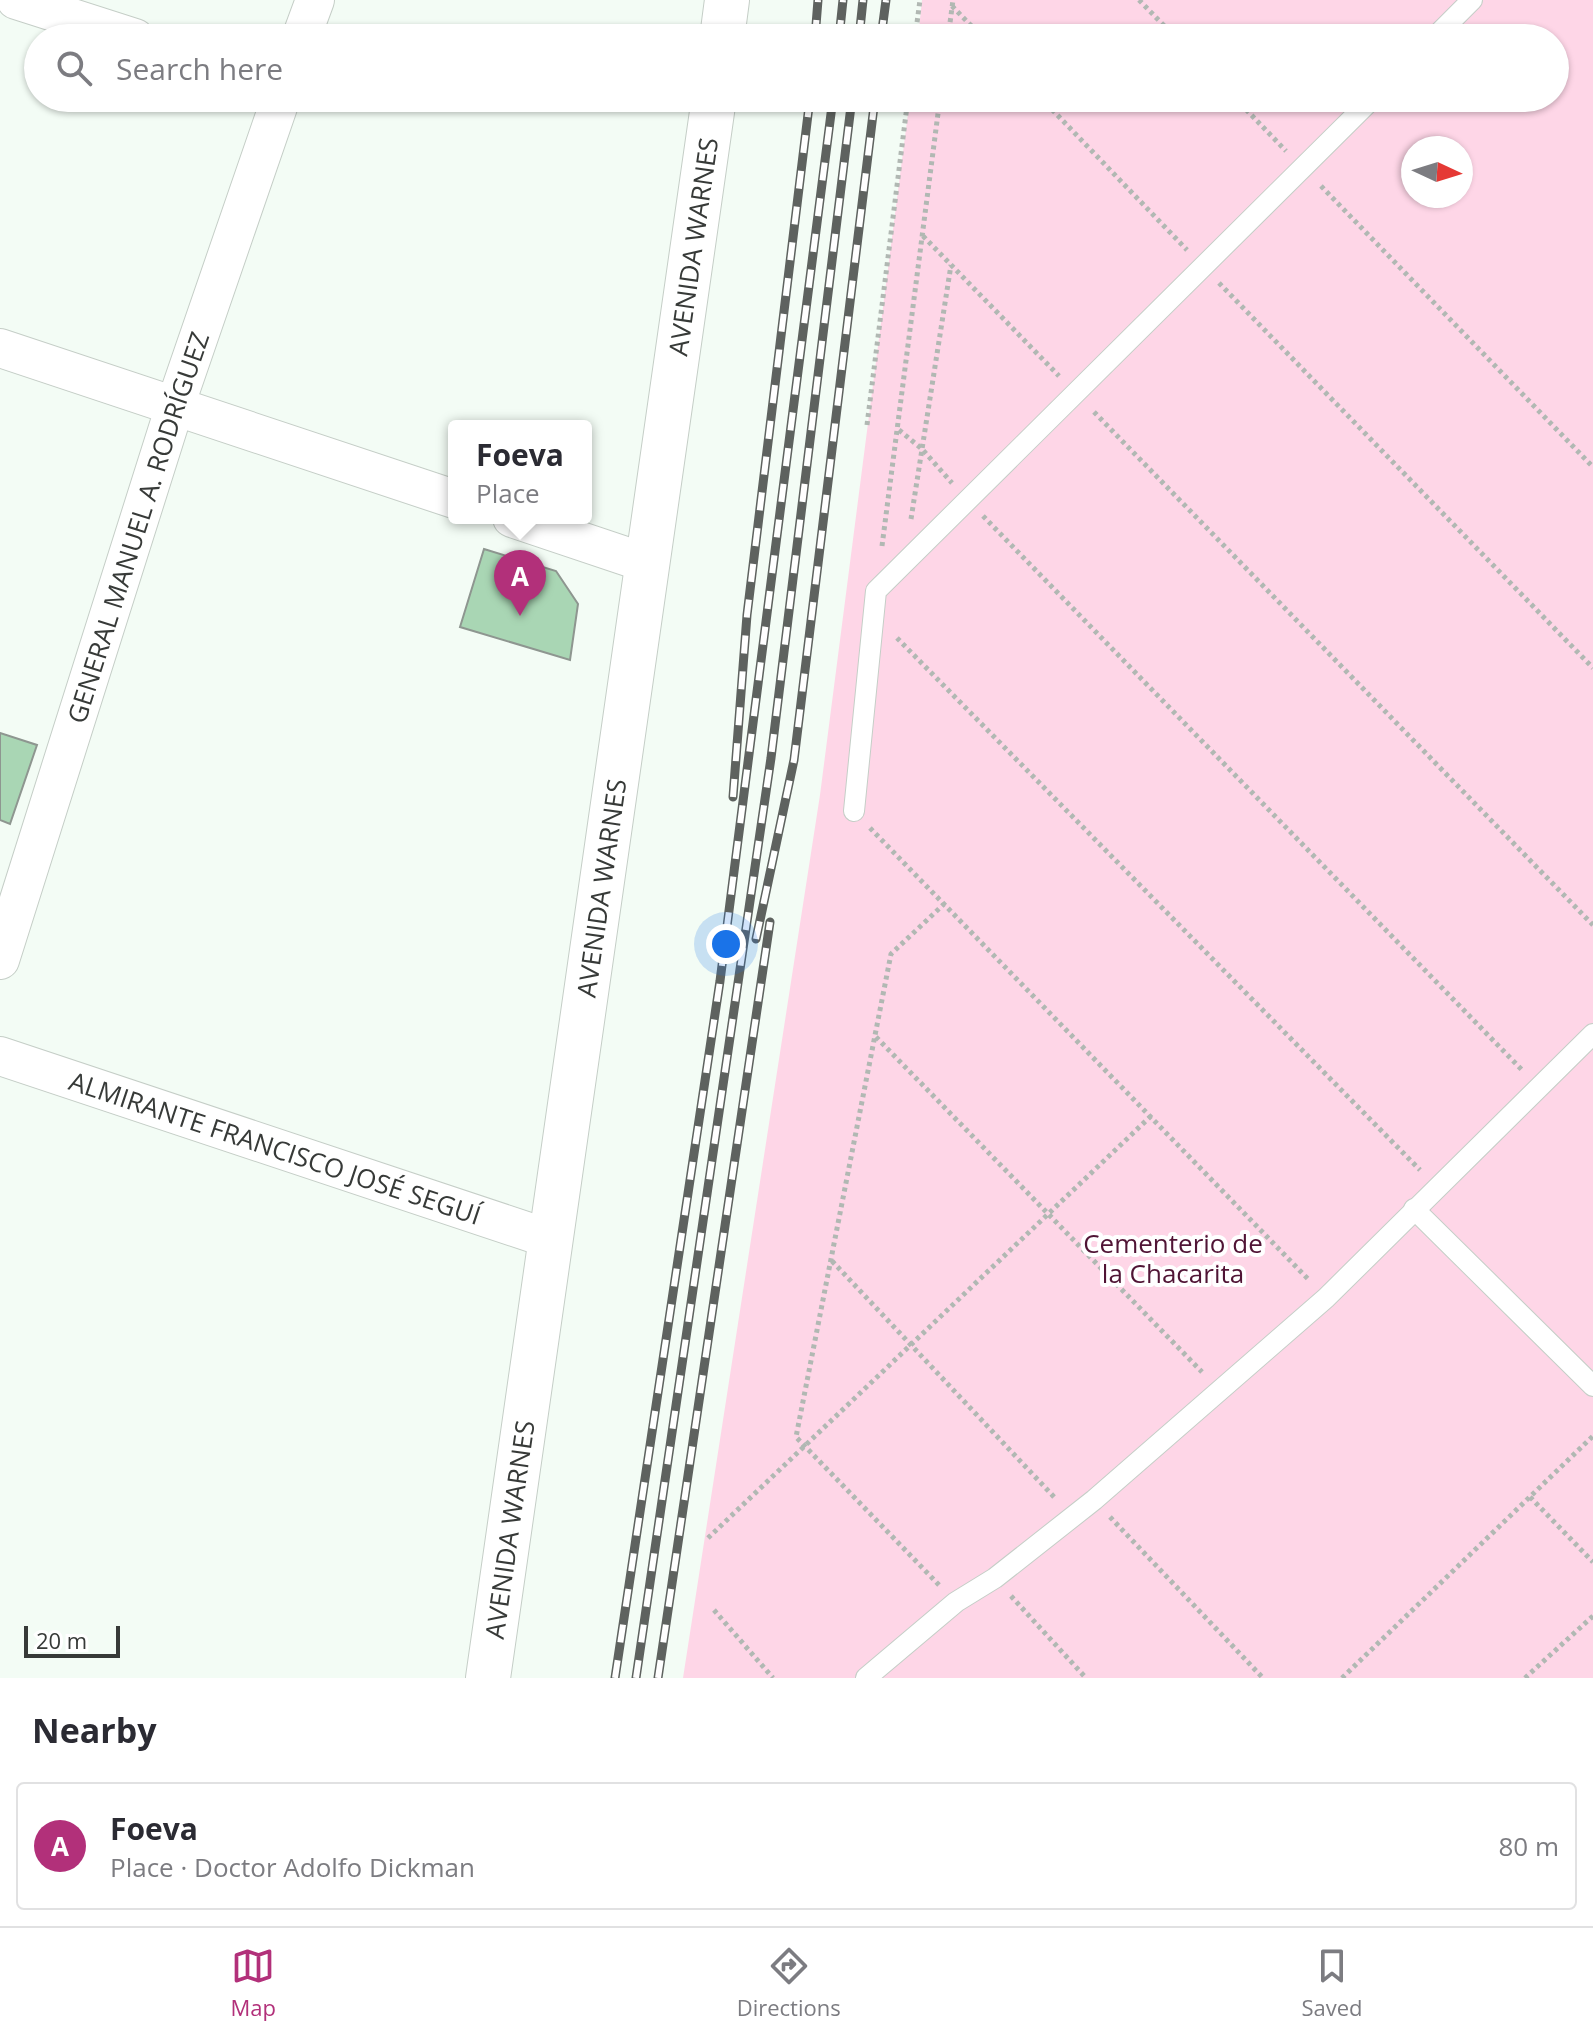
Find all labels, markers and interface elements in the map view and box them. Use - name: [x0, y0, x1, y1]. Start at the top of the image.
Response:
- search box: [24, 24, 1569, 112]
- icon: search: [52, 46, 96, 90]
- text: Search here: [116, 48, 283, 89]
- street label: AVENIDA WARNES: [659, 135, 726, 358]
- north arrow: [1401, 136, 1473, 208]
- street label: GENERAL MANUEL A. RODRÍGUEZ: [58, 327, 217, 728]
- popup: [448, 420, 592, 524]
- text: Foeva: [476, 434, 564, 475]
- text: Place: [476, 475, 540, 511]
- pin: A: [494, 550, 546, 616]
- street label: AVENIDA WARNES: [568, 777, 634, 1000]
- your location: [706, 924, 746, 964]
- street label: ALMIRANTE FRANCISCO JOSÉ SEGUÍ: [65, 1062, 486, 1233]
- park label: Cementerio de la Chacarita: [1083, 1225, 1263, 1291]
- street label: AVENIDA WARNES: [476, 1418, 543, 1641]
- scale bar: [24, 1622, 120, 1658]
- text: 20 m: [36, 1625, 87, 1655]
- text: Nearby: [32, 1707, 157, 1753]
- text: Foeva: [110, 1808, 198, 1849]
- text: A: [51, 1828, 69, 1864]
- text: 80 m: [1498, 1828, 1559, 1864]
- text: Place · Doctor Adolfo Dickman: [110, 1849, 475, 1885]
- tab: Map: [230, 1944, 276, 2022]
- tab: Directions: [737, 1944, 841, 2022]
- tab: Saved: [1301, 1944, 1363, 2022]

